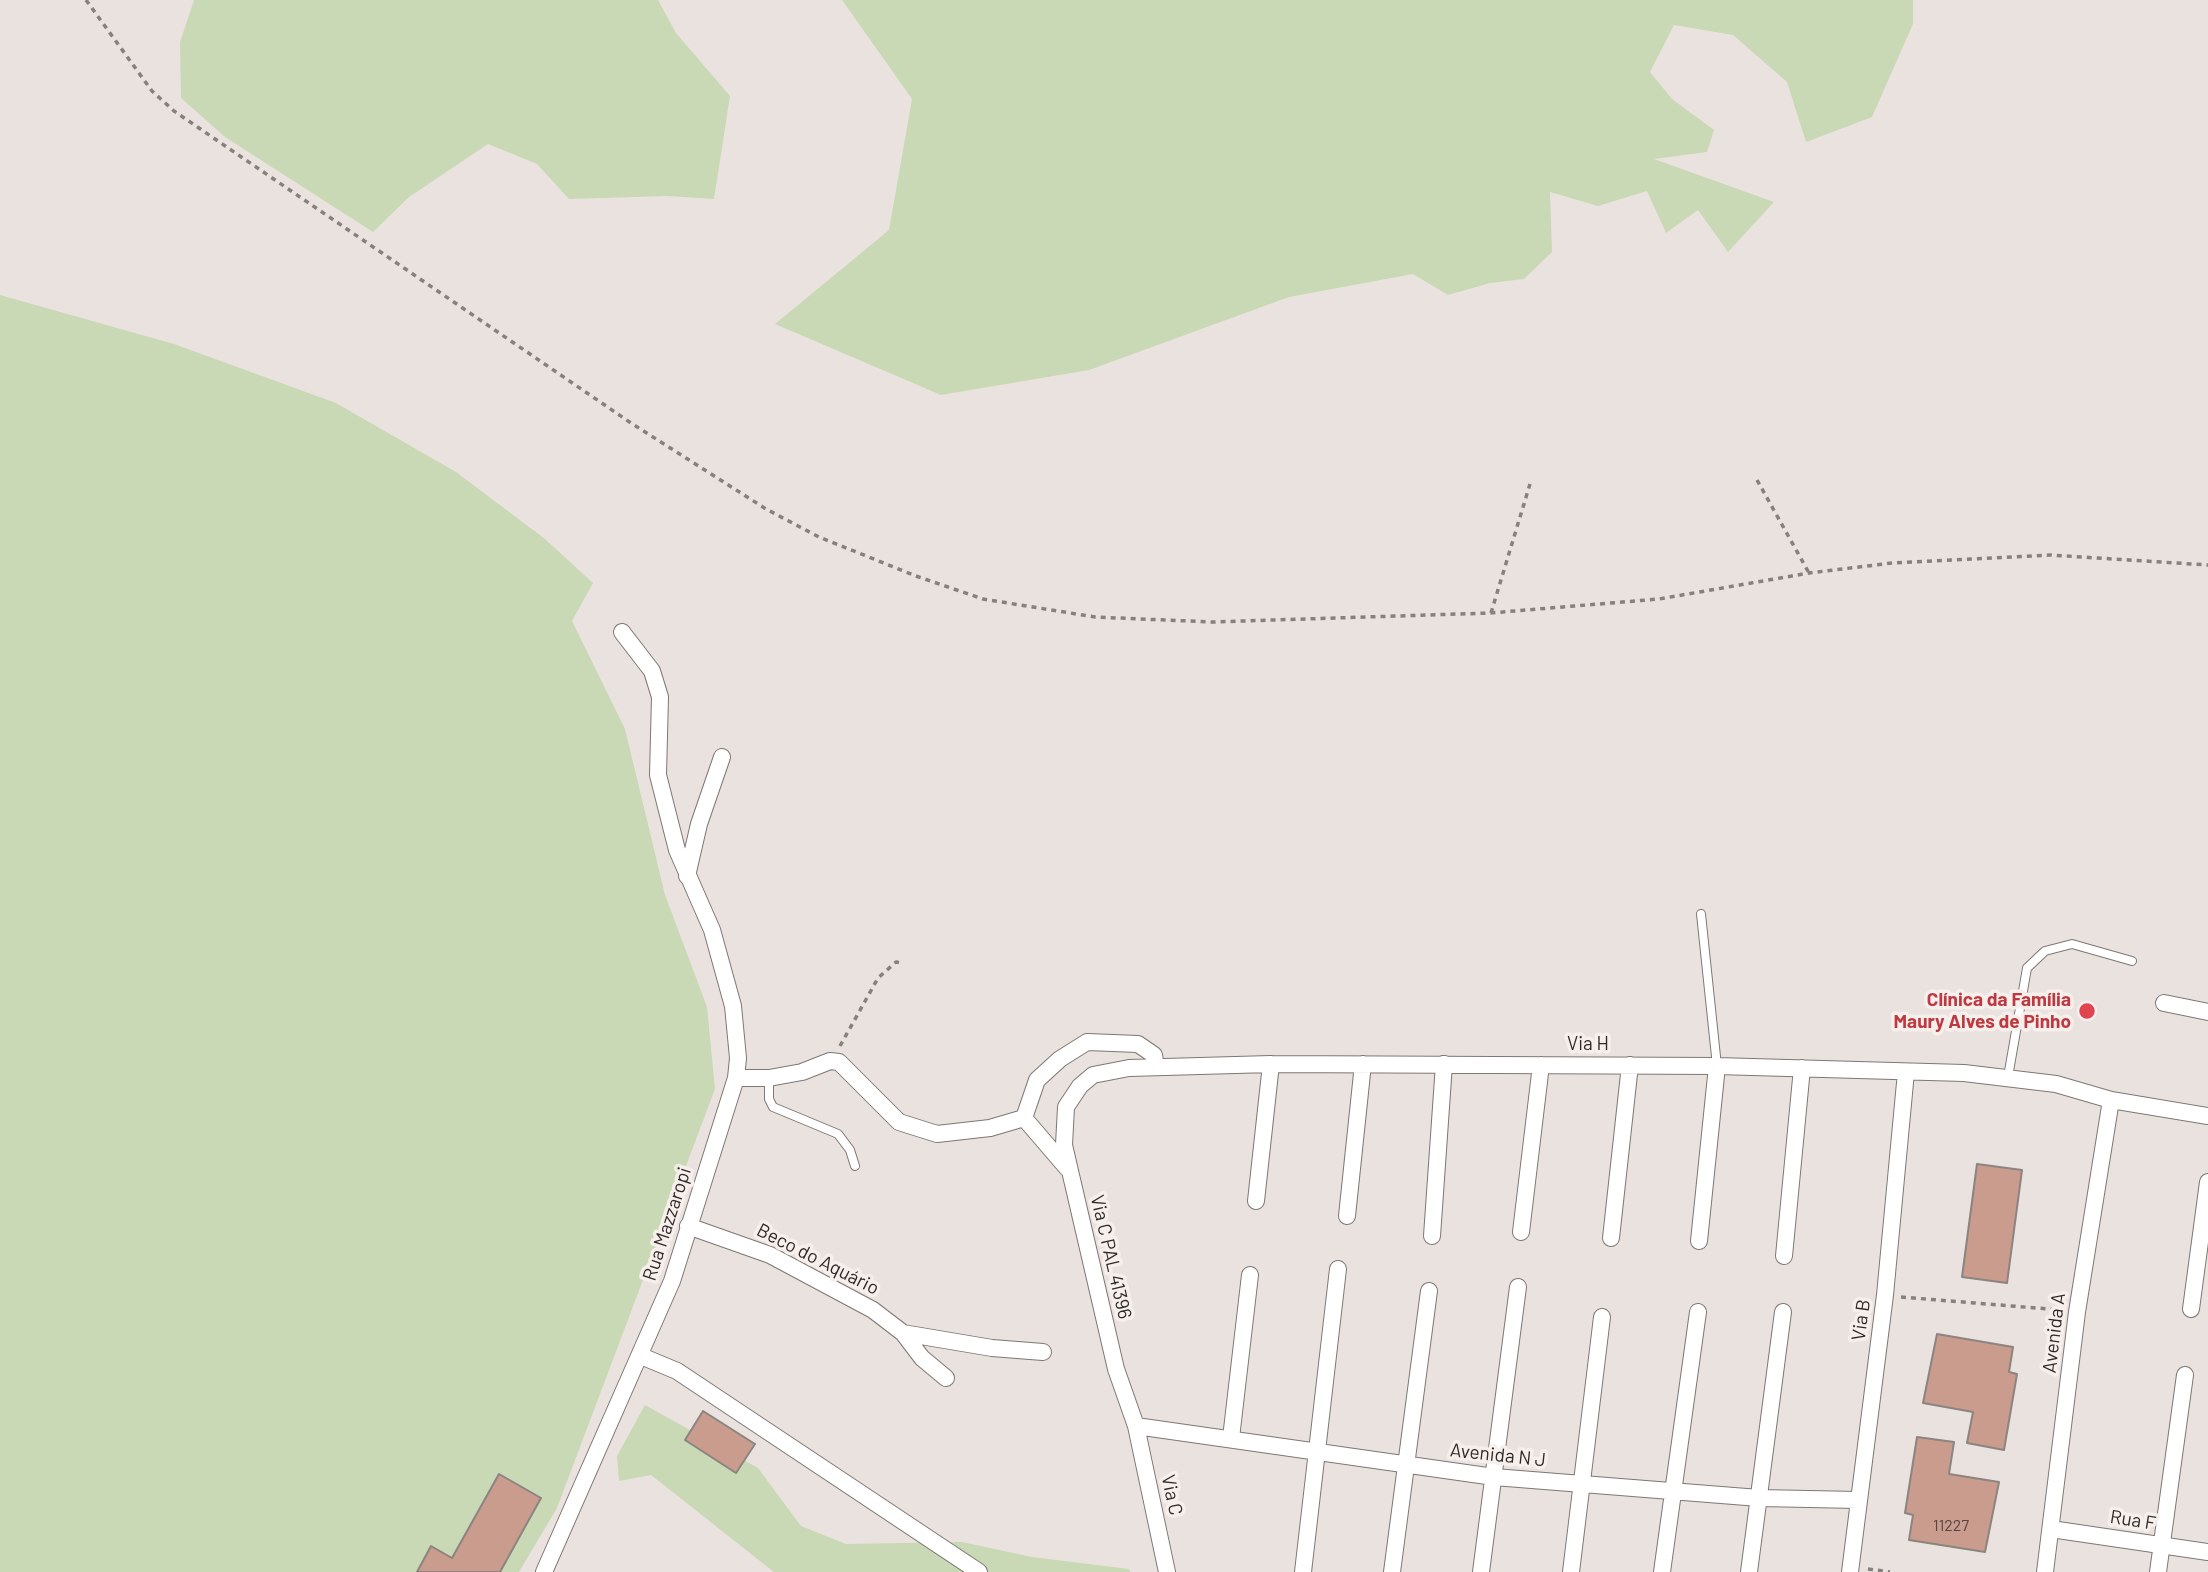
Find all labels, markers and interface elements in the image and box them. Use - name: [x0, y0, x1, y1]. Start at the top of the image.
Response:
- place label: Clínica da Família Maury Alves de Pinho: [1894, 989, 2071, 1033]
- marker: Clínica da Família Maury Alves de Pinho: [2077, 1001, 2097, 1021]
- street label: Via H: [1567, 1033, 1609, 1055]
- street label: Rua Mazzaropi: [638, 1164, 696, 1284]
- street label: Via C PAL 41396: [1086, 1193, 1136, 1321]
- street label: Beco do Aquário: [753, 1218, 883, 1300]
- street label: Avenida A: [2038, 1292, 2070, 1374]
- street label: Via B: [1847, 1298, 1875, 1342]
- street label: Avenida N J: [1449, 1439, 1547, 1471]
- street label: Via C: [1157, 1473, 1187, 1517]
- street label: Rua F: [2108, 1505, 2158, 1535]
- house number: 11227: [1933, 1516, 1969, 1536]

